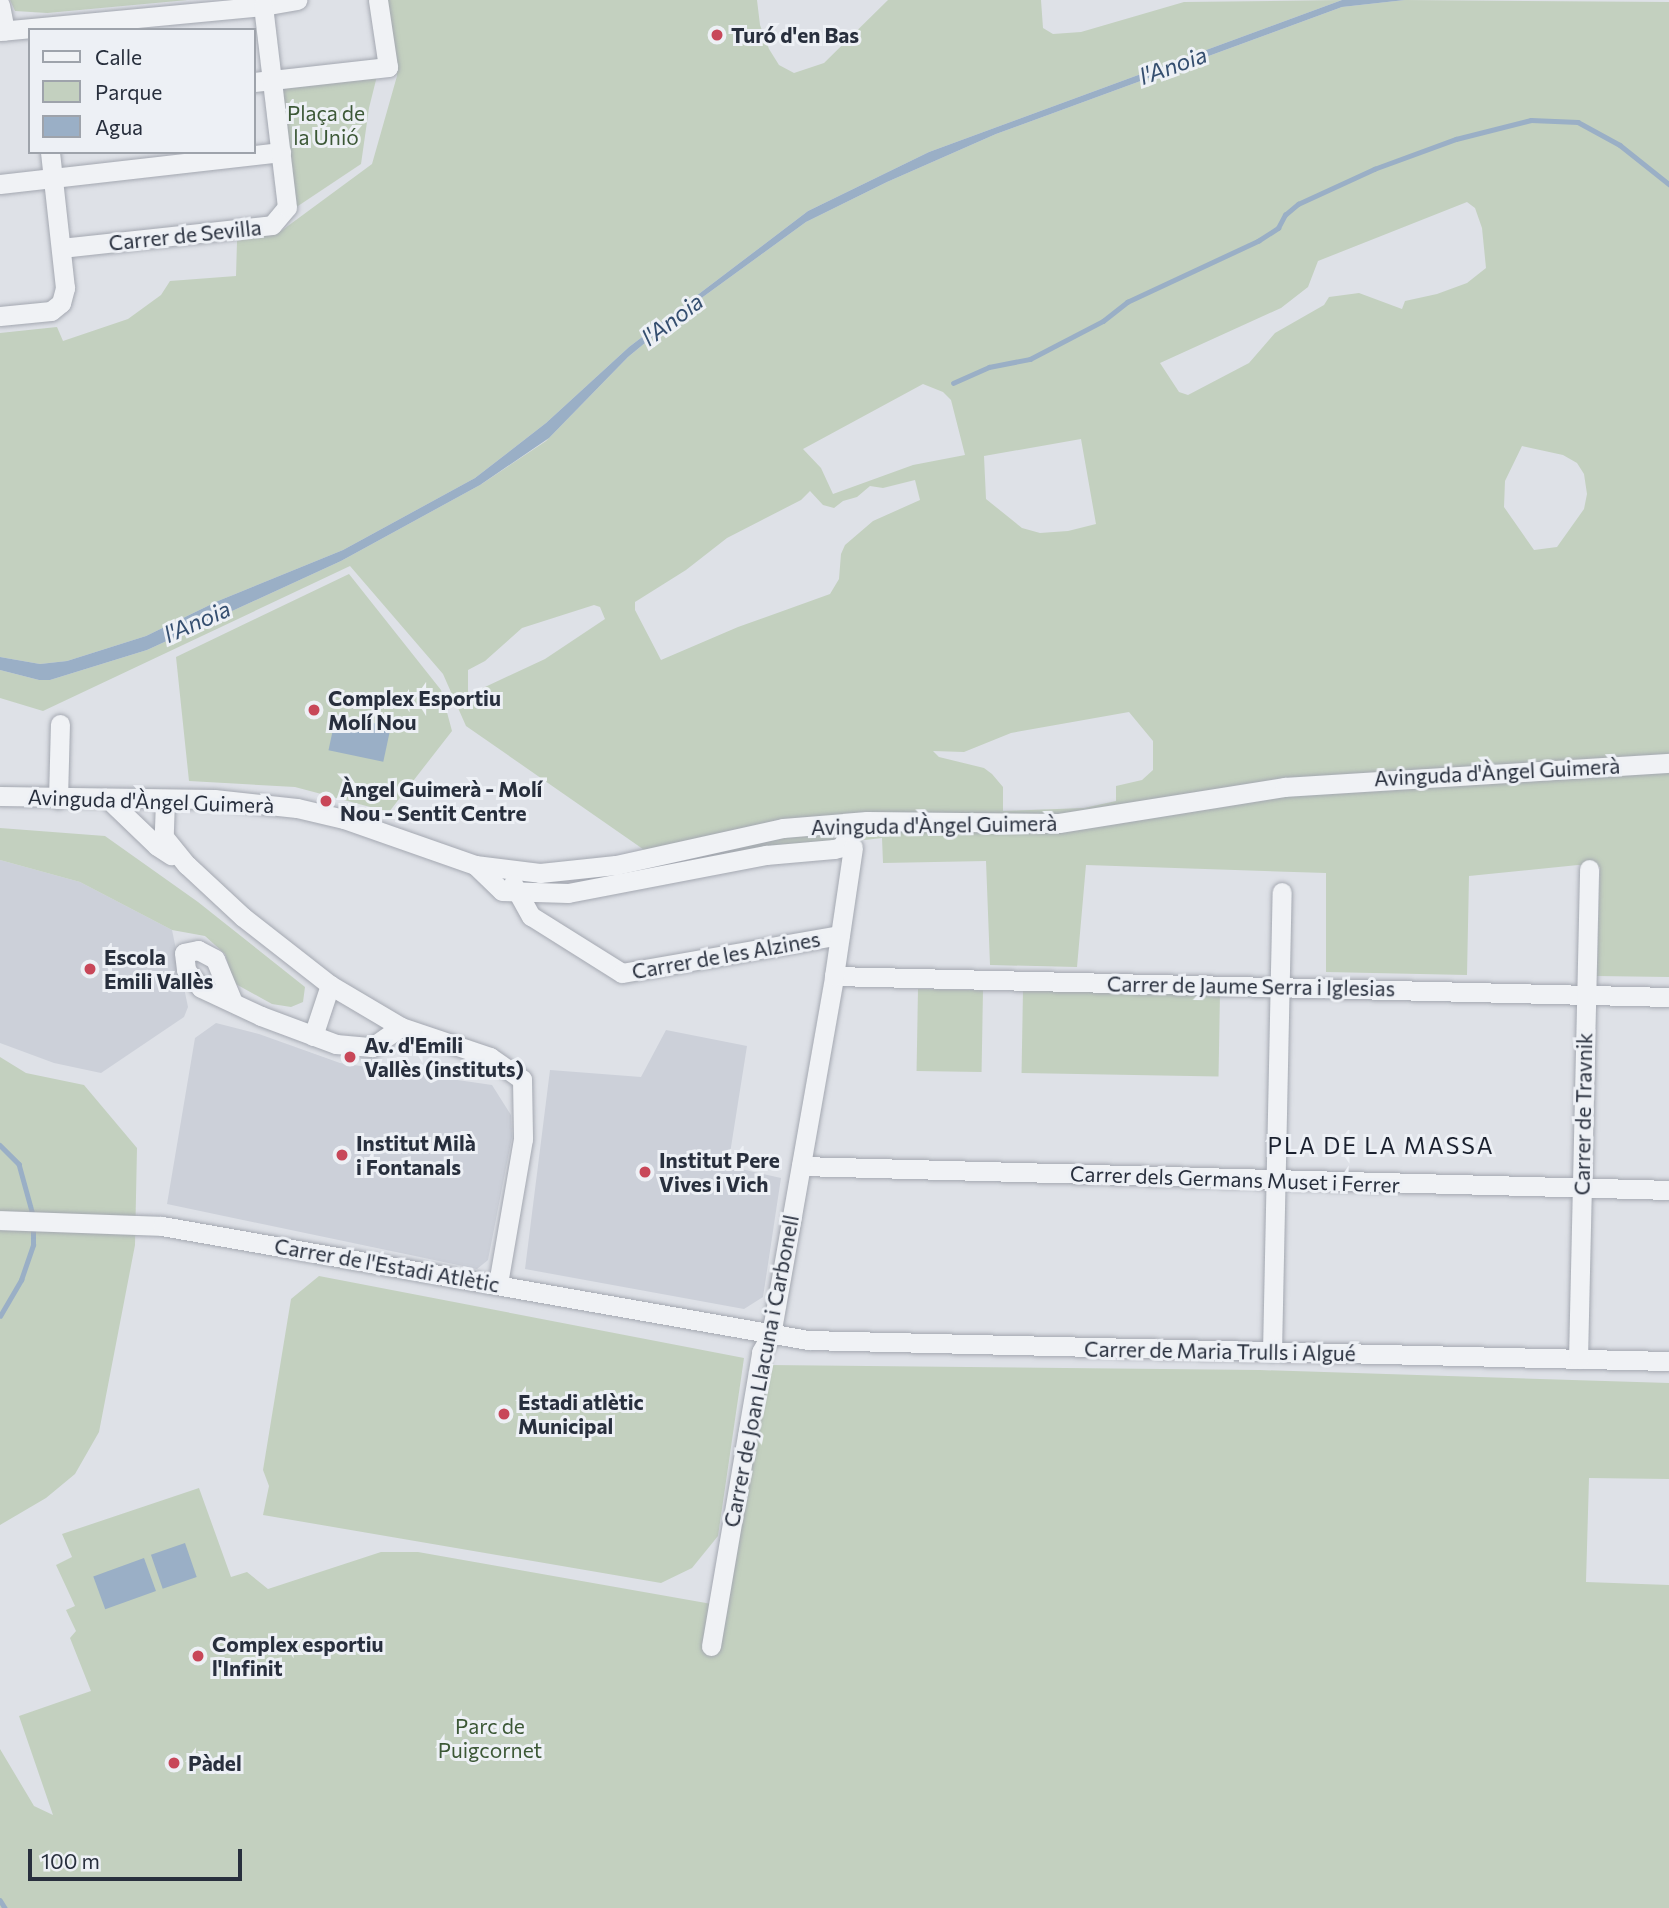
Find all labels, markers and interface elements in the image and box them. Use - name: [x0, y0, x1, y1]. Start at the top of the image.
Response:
- place label: Turó d'en Bas: [731, 22, 859, 48]
- marker: Turó d'en Bas: [709, 27, 725, 43]
- legend: [28, 28, 256, 154]
- water label: l'Anoia: [1135, 40, 1211, 90]
- text: Calle: [95, 44, 142, 69]
- text: Parque: [95, 79, 162, 104]
- park label: Plaça de la Unió: [287, 100, 365, 150]
- text: Agua: [95, 114, 143, 139]
- street label: Carrer de Sevilla: [107, 214, 263, 256]
- water label: l'Anoia: [636, 287, 708, 351]
- water label: l'Anoia: [159, 594, 235, 648]
- place label: Complex Esportiu Molí Nou: [328, 685, 501, 735]
- marker: Complex Esportiu Molí Nou: [306, 702, 322, 718]
- street label: Avinguda d'Àngel Guimerà: [1373, 753, 1621, 791]
- place label: Àngel Guimerà - Molí Nou - Sentit Centre: [340, 776, 542, 826]
- street label: Avinguda d'Àngel Guimerà: [27, 784, 275, 818]
- marker: Àngel Guimerà - Molí Nou - Sentit Centre: [318, 793, 334, 809]
- street label: Avinguda d'Àngel Guimerà: [811, 810, 1057, 840]
- street label: Carrer de les Alzines: [630, 926, 822, 984]
- place label: Escola Emili Vallès: [104, 944, 213, 994]
- marker: Escola Emili Vallès: [82, 961, 98, 977]
- street label: Carrer de Jaume Serra i Iglesias: [1107, 971, 1395, 1001]
- place label: Av. d'Emili Vallès (instituts): [364, 1032, 524, 1082]
- street label: Carrer de Travnik: [1569, 1032, 1597, 1196]
- marker: Av. d'Emili Vallès (instituts): [342, 1049, 358, 1065]
- place label: Institut Milà i Fontanals: [356, 1130, 476, 1180]
- district label: PLA DE LA MASSA: [1269, 1131, 1493, 1159]
- marker: Institut Milà i Fontanals: [334, 1147, 350, 1163]
- place label: Institut Pere Vives i Vich: [659, 1147, 780, 1197]
- street label: Carrer dels Germans Muset i Ferrer: [1070, 1161, 1400, 1197]
- marker: Institut Pere Vives i Vich: [637, 1164, 653, 1180]
- street label: Carrer de Joan Llacuna i Carbonell: [718, 1213, 804, 1529]
- street label: Carrer de l'Estadi Atlètic: [273, 1233, 501, 1297]
- street label: Carrer de Maria Trulls i Algué: [1084, 1336, 1356, 1366]
- place label: Estadi atlètic Municipal: [518, 1389, 644, 1439]
- marker: Estadi atlètic Municipal: [496, 1406, 512, 1422]
- place label: Complex esportiu l'Infinit: [212, 1631, 384, 1681]
- marker: Complex esportiu l'Infinit: [190, 1648, 206, 1664]
- park label: Parc de Puigcornet: [438, 1713, 542, 1763]
- place label: Pàdel: [188, 1750, 242, 1776]
- marker: Pàdel: [166, 1755, 182, 1771]
- scale bar: [32, 1834, 245, 1878]
- text: 100 m: [41, 1848, 100, 1873]

